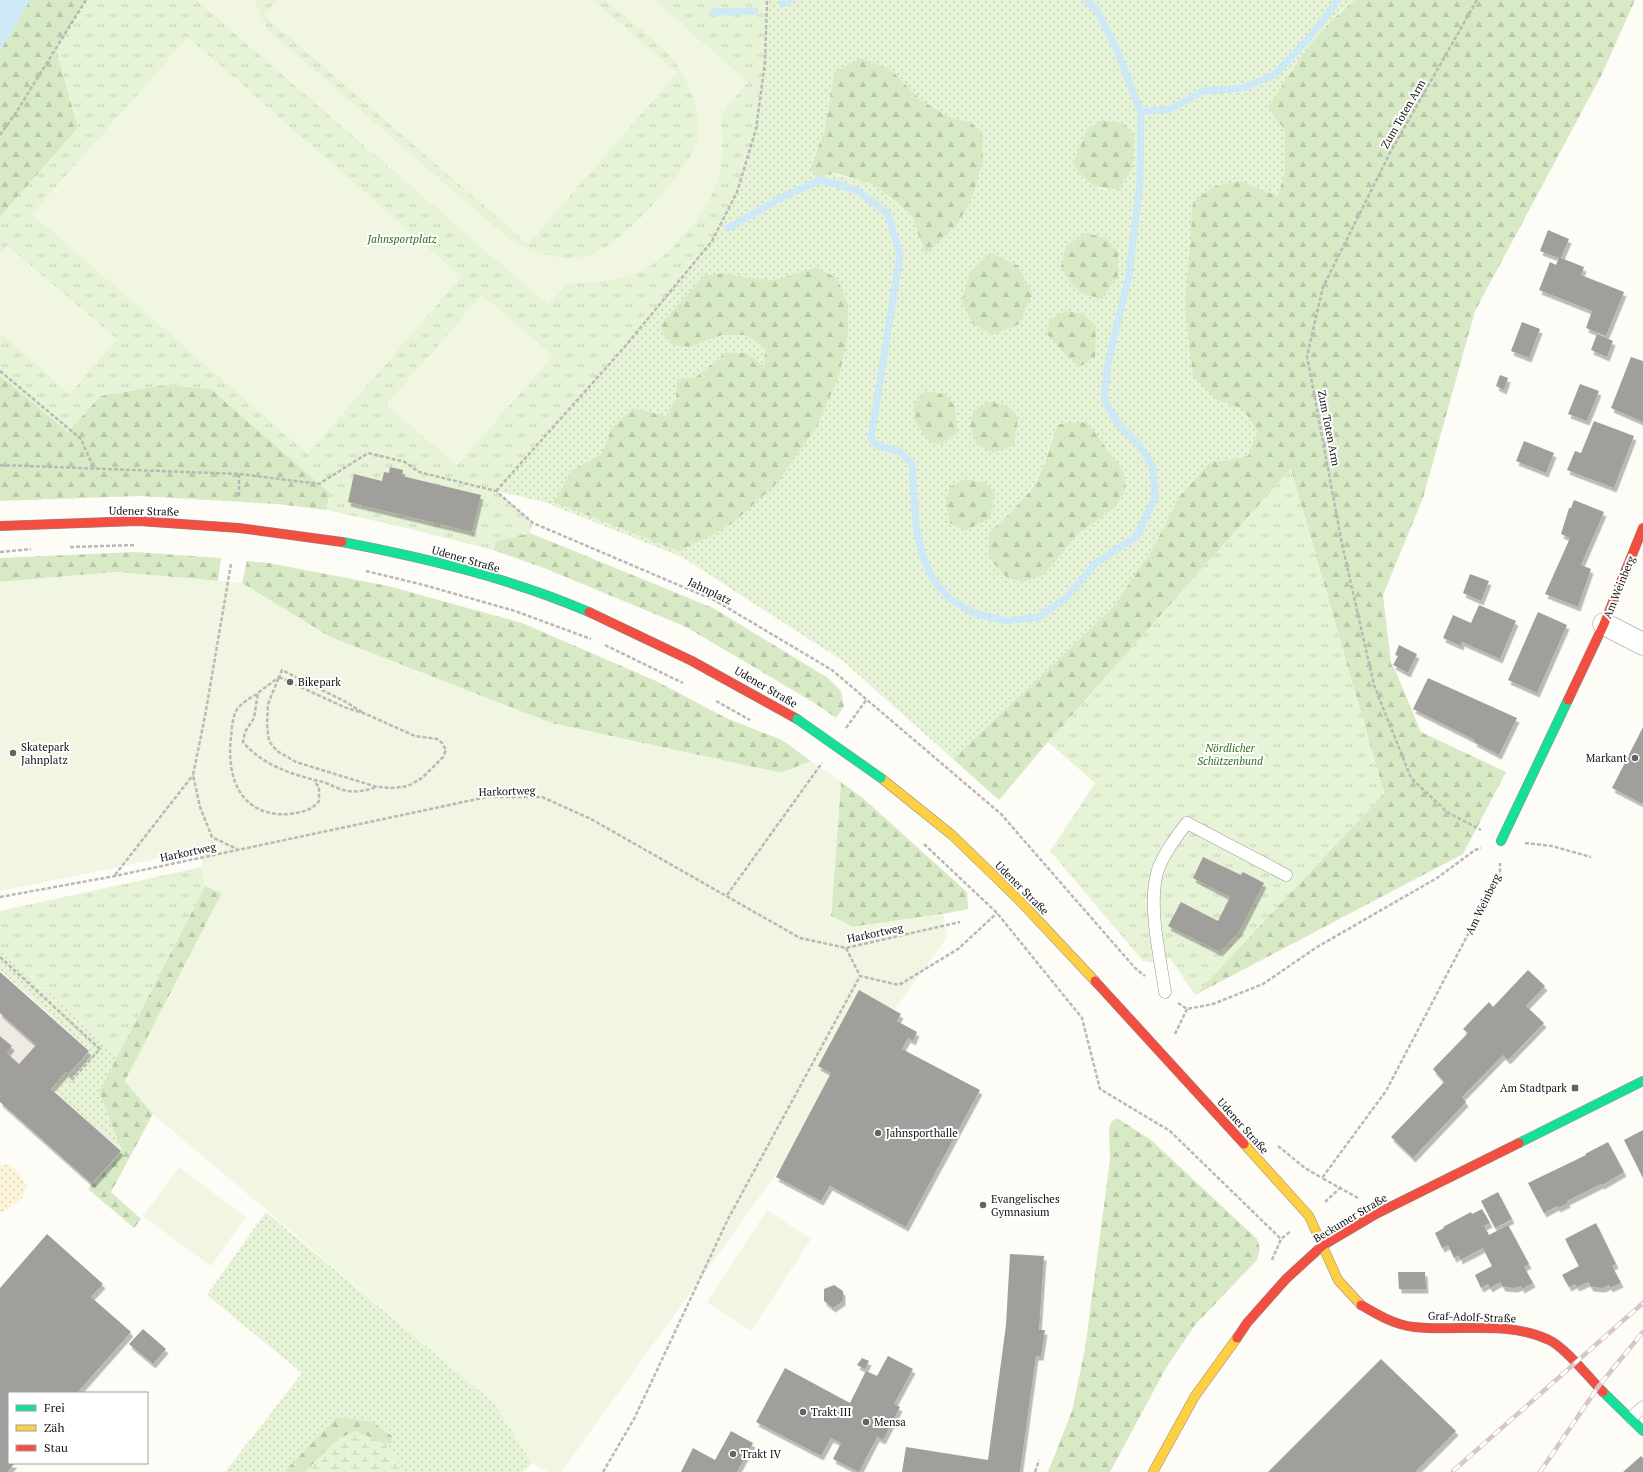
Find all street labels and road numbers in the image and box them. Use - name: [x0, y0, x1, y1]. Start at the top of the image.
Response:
- street label: Zum Toten Arm: [1378, 77, 1429, 151]
- street label: Zum Toten Arm: [1315, 389, 1343, 468]
- street label: Udener Straße: [109, 503, 180, 519]
- street label: Udener Straße: [430, 543, 502, 576]
- street label: Am Weinberg: [1600, 554, 1638, 620]
- street label: Jahnplatz: [686, 574, 734, 608]
- street label: Udener Straße: [732, 663, 800, 711]
- street label: Harkortweg: [478, 783, 536, 799]
- street label: Harkortweg: [159, 839, 217, 865]
- street label: Udener Straße: [992, 858, 1052, 918]
- street label: Am Weinberg: [1462, 871, 1504, 937]
- street label: Harkortweg: [846, 920, 904, 946]
- street label: Udener Straße: [1214, 1095, 1272, 1157]
- street label: Beckumer Straße: [1311, 1190, 1390, 1246]
- street label: Graf-Adolf-Straße: [1428, 1308, 1517, 1326]

